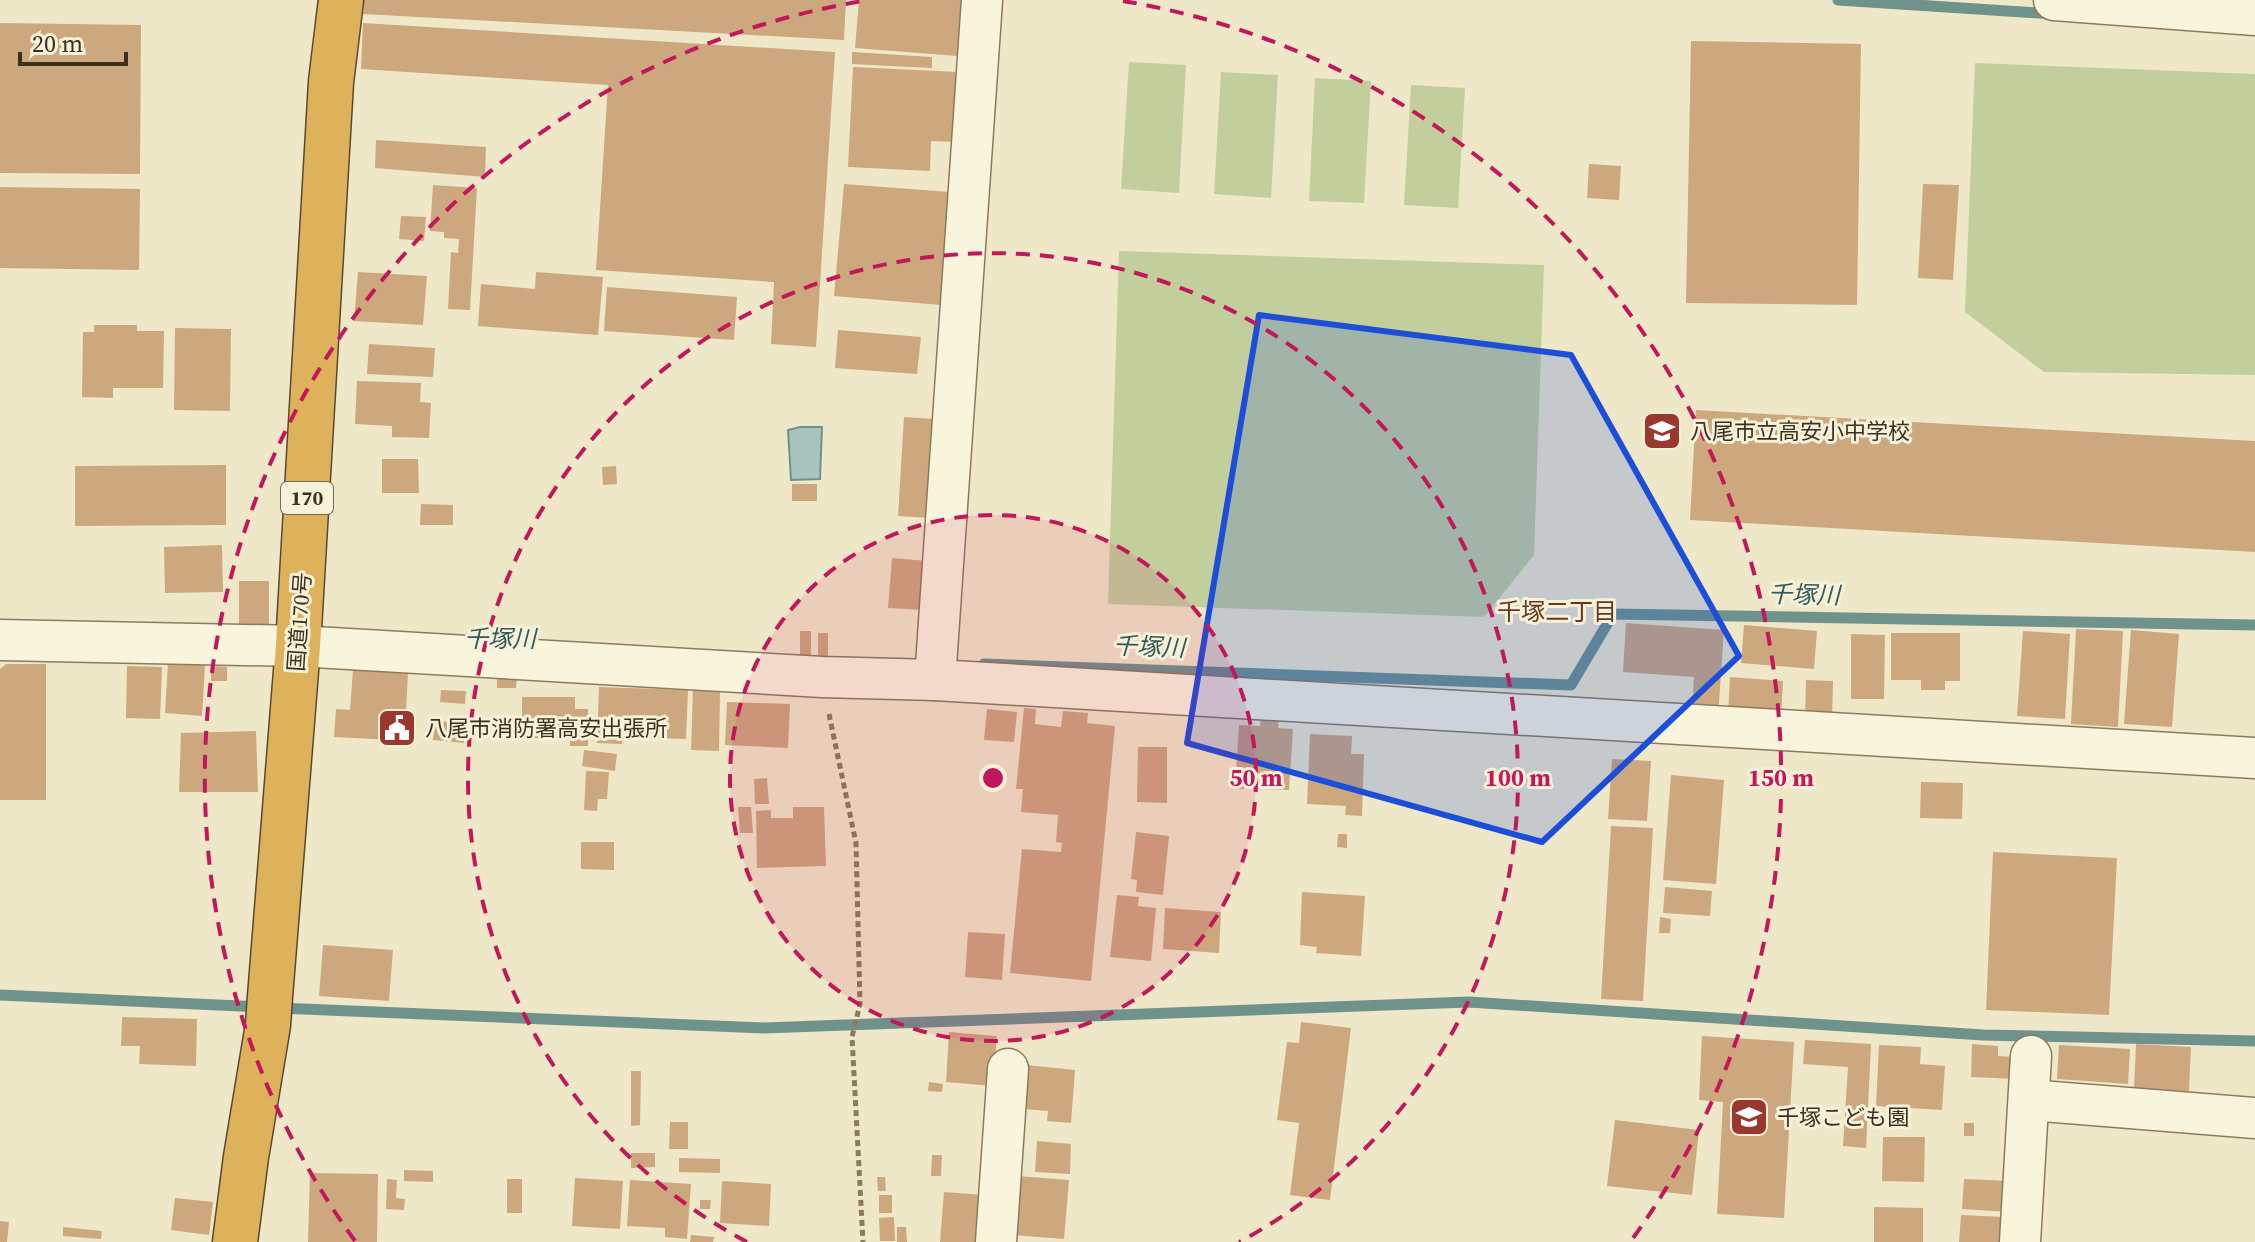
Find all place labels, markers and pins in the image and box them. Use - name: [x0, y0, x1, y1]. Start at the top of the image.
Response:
- school or university icon: 八尾市立高安小中学校: [1641, 410, 1683, 452]
- place label: 八尾市立高安小中学校: [1690, 416, 1910, 446]
- public building icon: 八尾市消防署高安出張所: [376, 707, 418, 749]
- place label: 八尾市消防署高安出張所: [425, 713, 667, 743]
- centre of rings: [979, 764, 1007, 792]
- school or university icon: 千塚こども園: [1728, 1096, 1770, 1138]
- place label: 千塚こども園: [1777, 1102, 1909, 1132]

